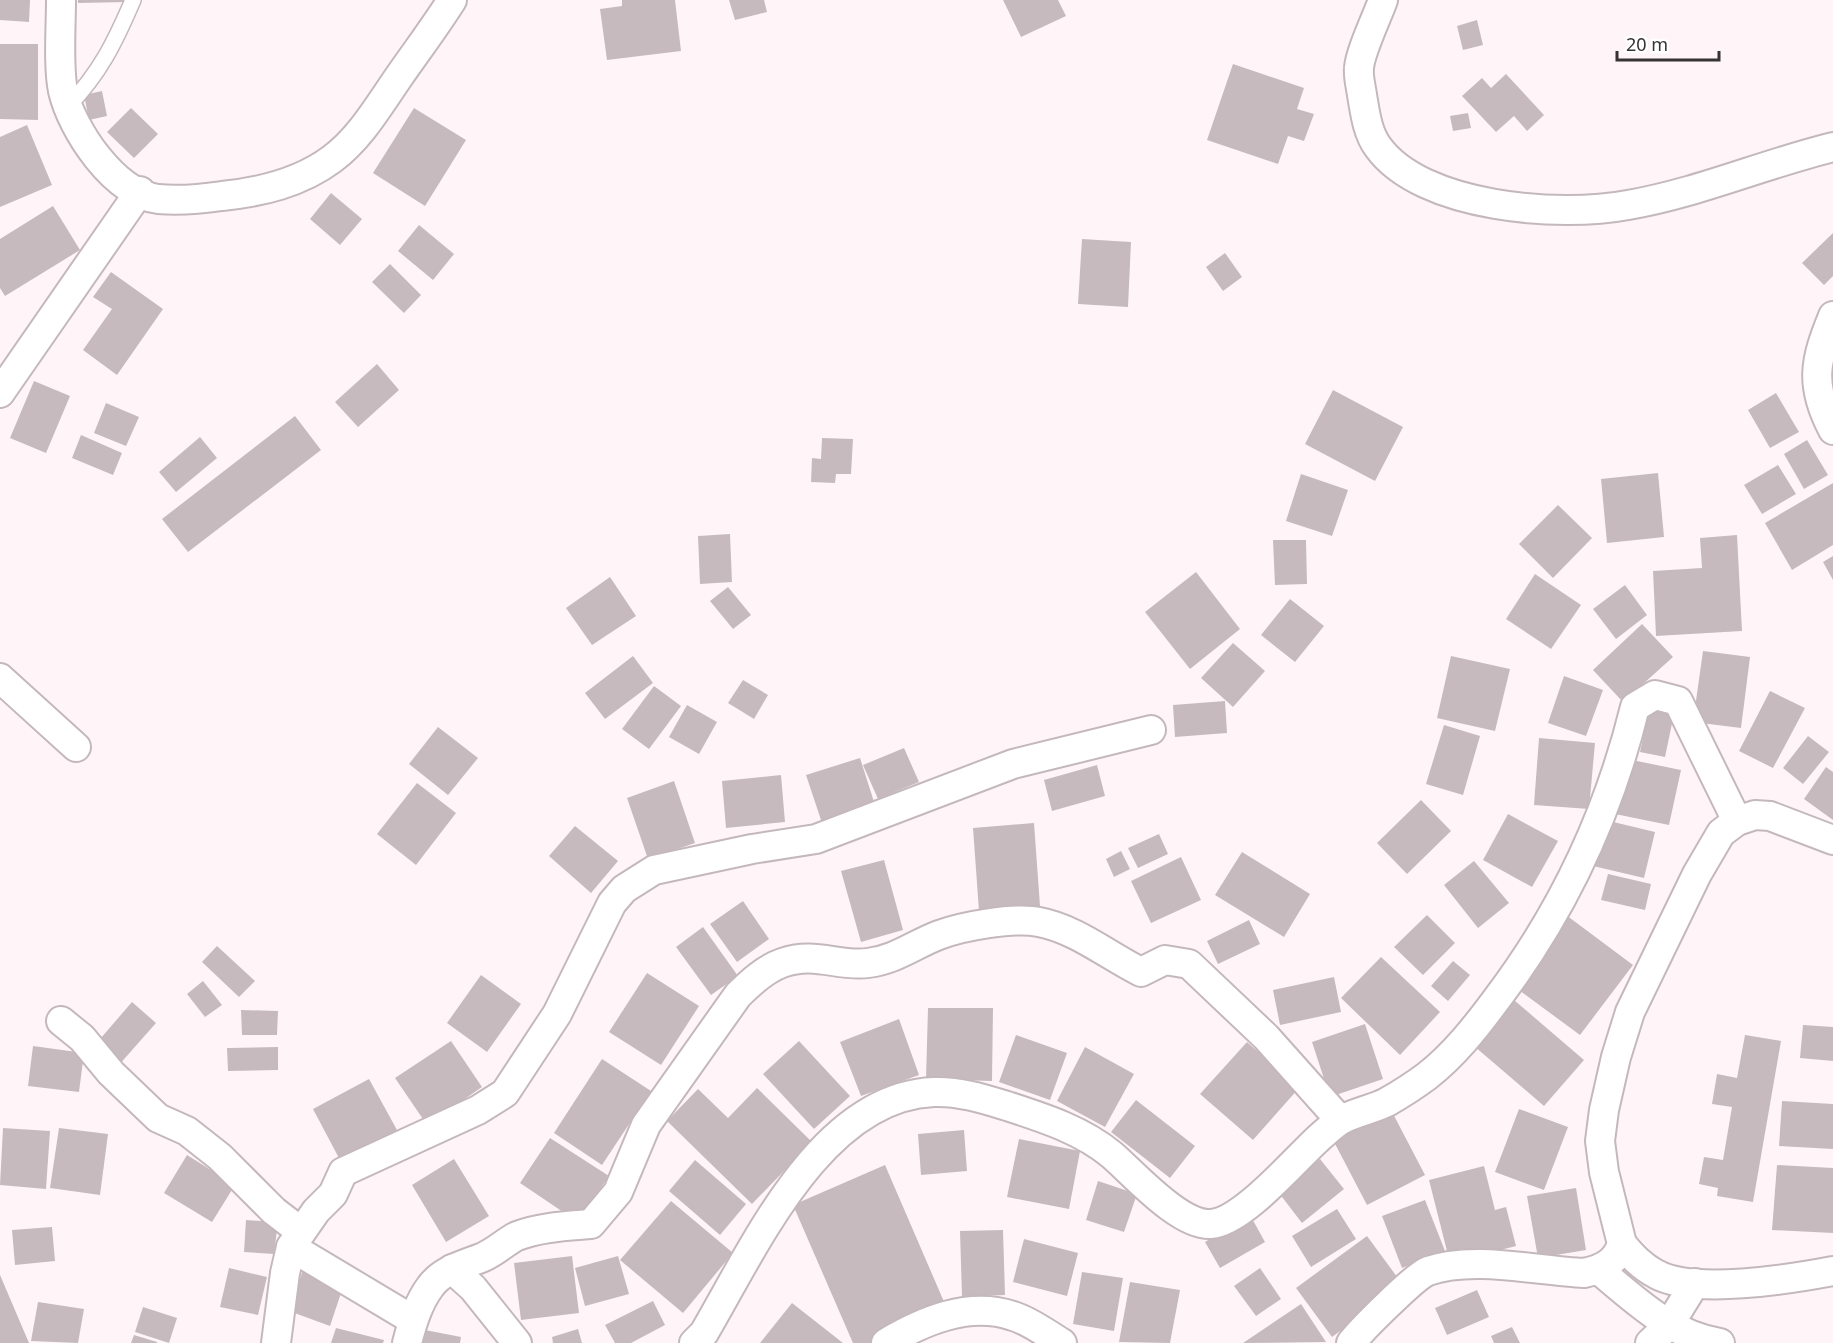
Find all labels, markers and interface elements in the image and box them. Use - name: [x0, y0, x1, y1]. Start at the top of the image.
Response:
- scale bar: [1617, 24, 1719, 62]
- text: 20 m: [1626, 32, 1668, 56]

